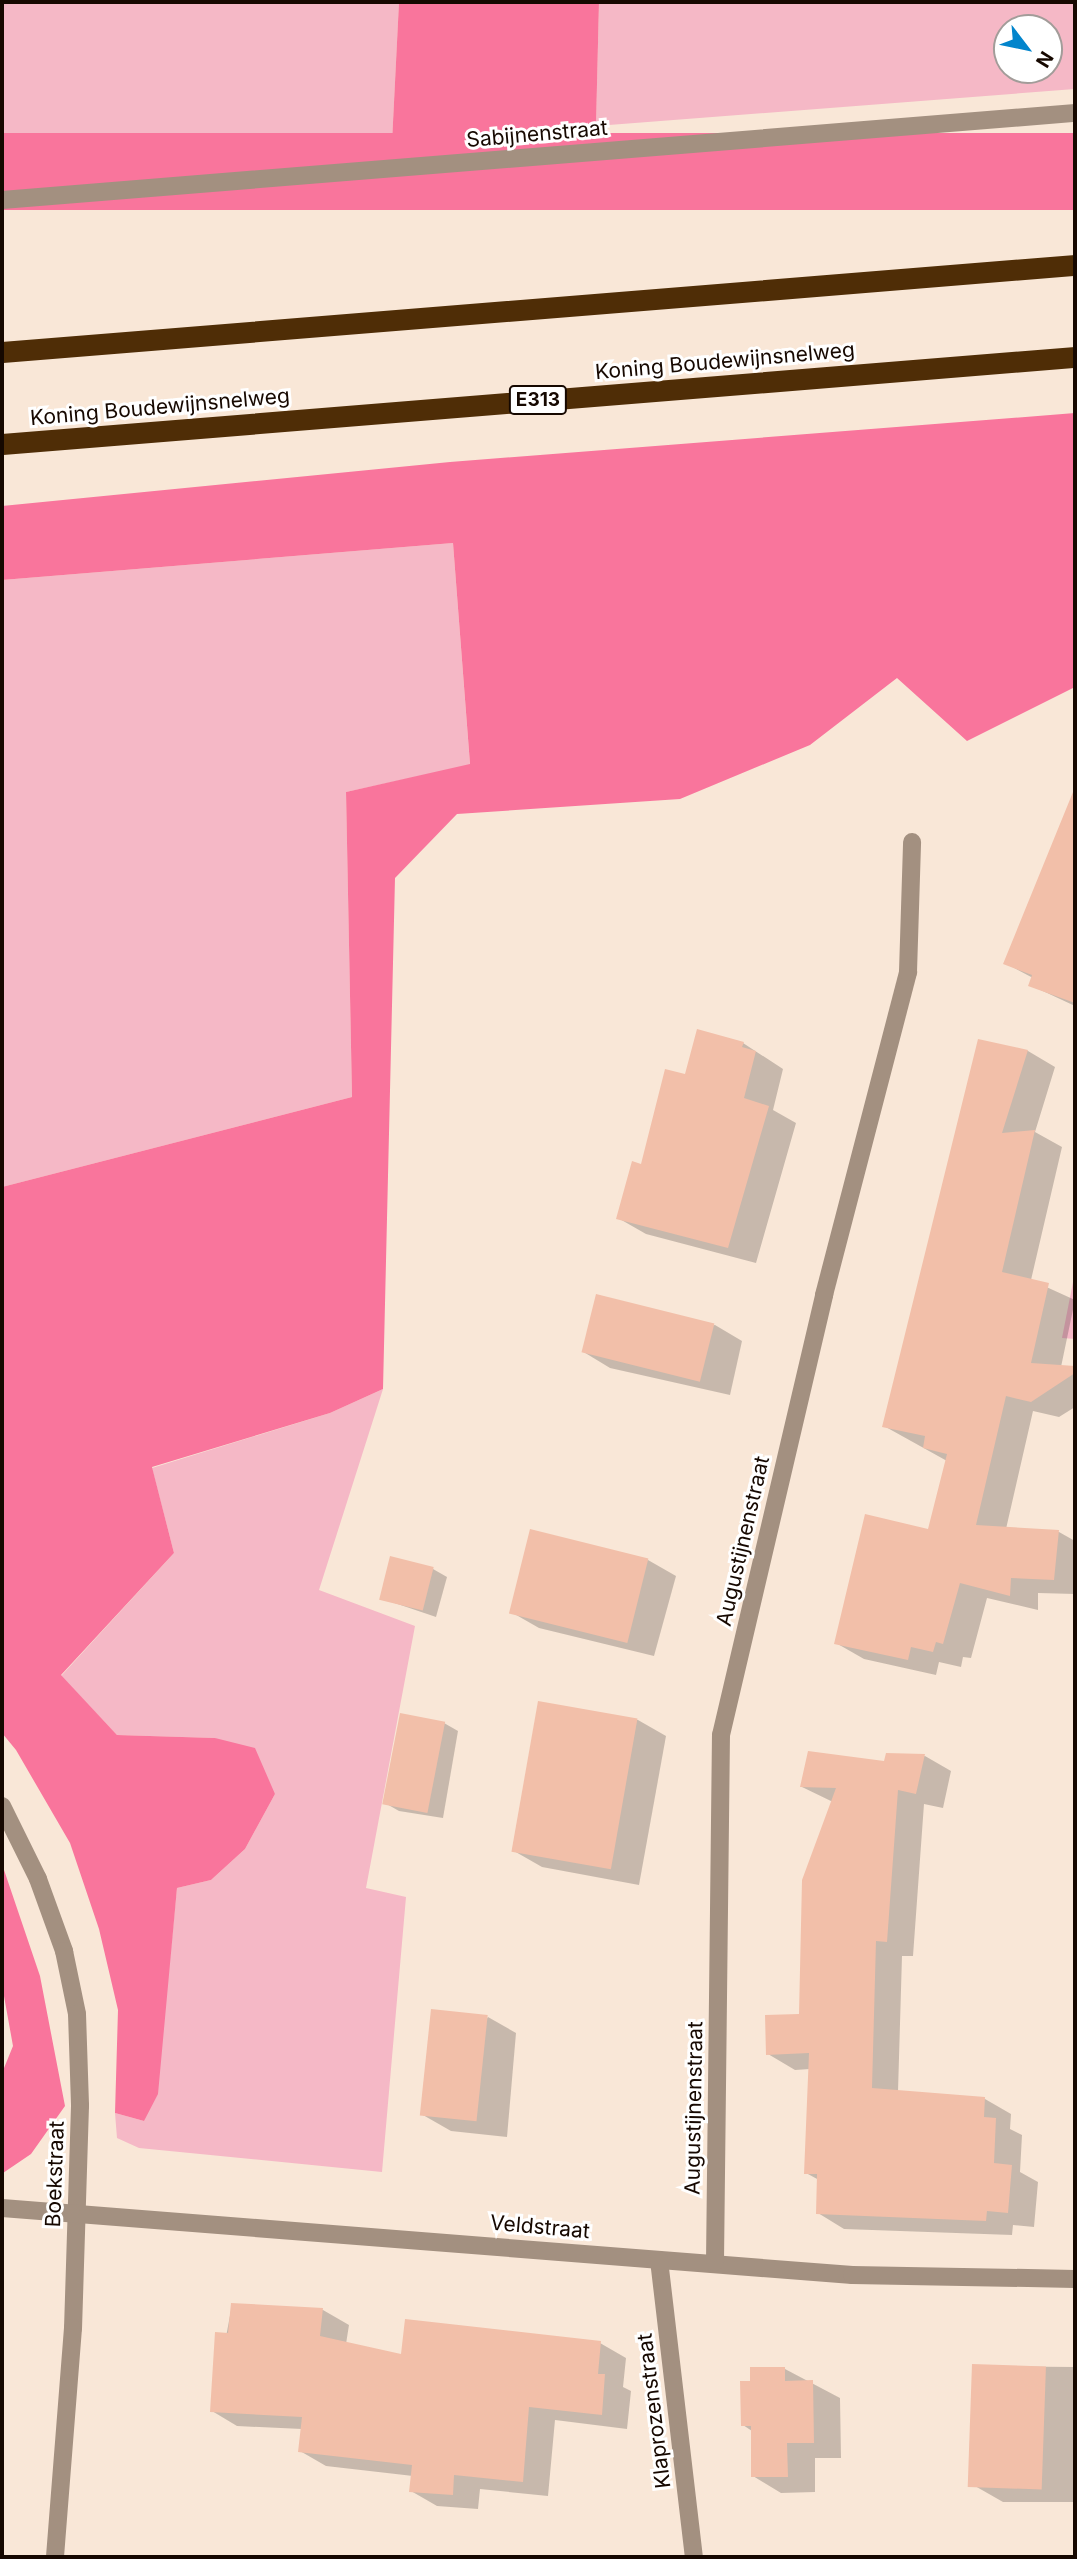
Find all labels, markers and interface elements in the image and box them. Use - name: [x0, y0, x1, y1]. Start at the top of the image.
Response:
- north arrow: [993, 14, 1063, 84]
- text: N: [1031, 47, 1058, 72]
- street label: Sabijnenstraat: [465, 115, 609, 153]
- street label: Koning Boudewijnsnelweg: [594, 337, 856, 385]
- street label: Koning Boudewijnsnelweg: [29, 383, 291, 431]
- road number: E313: [508, 384, 568, 416]
- street label: Augustijnenstraat: [711, 1454, 775, 1628]
- street label: Augustijnenstraat: [680, 2021, 708, 2195]
- street label: Boekstraat: [41, 2120, 69, 2228]
- street label: Veldstraat: [489, 2210, 591, 2244]
- street label: Klaprozenstraat: [632, 2332, 676, 2490]

